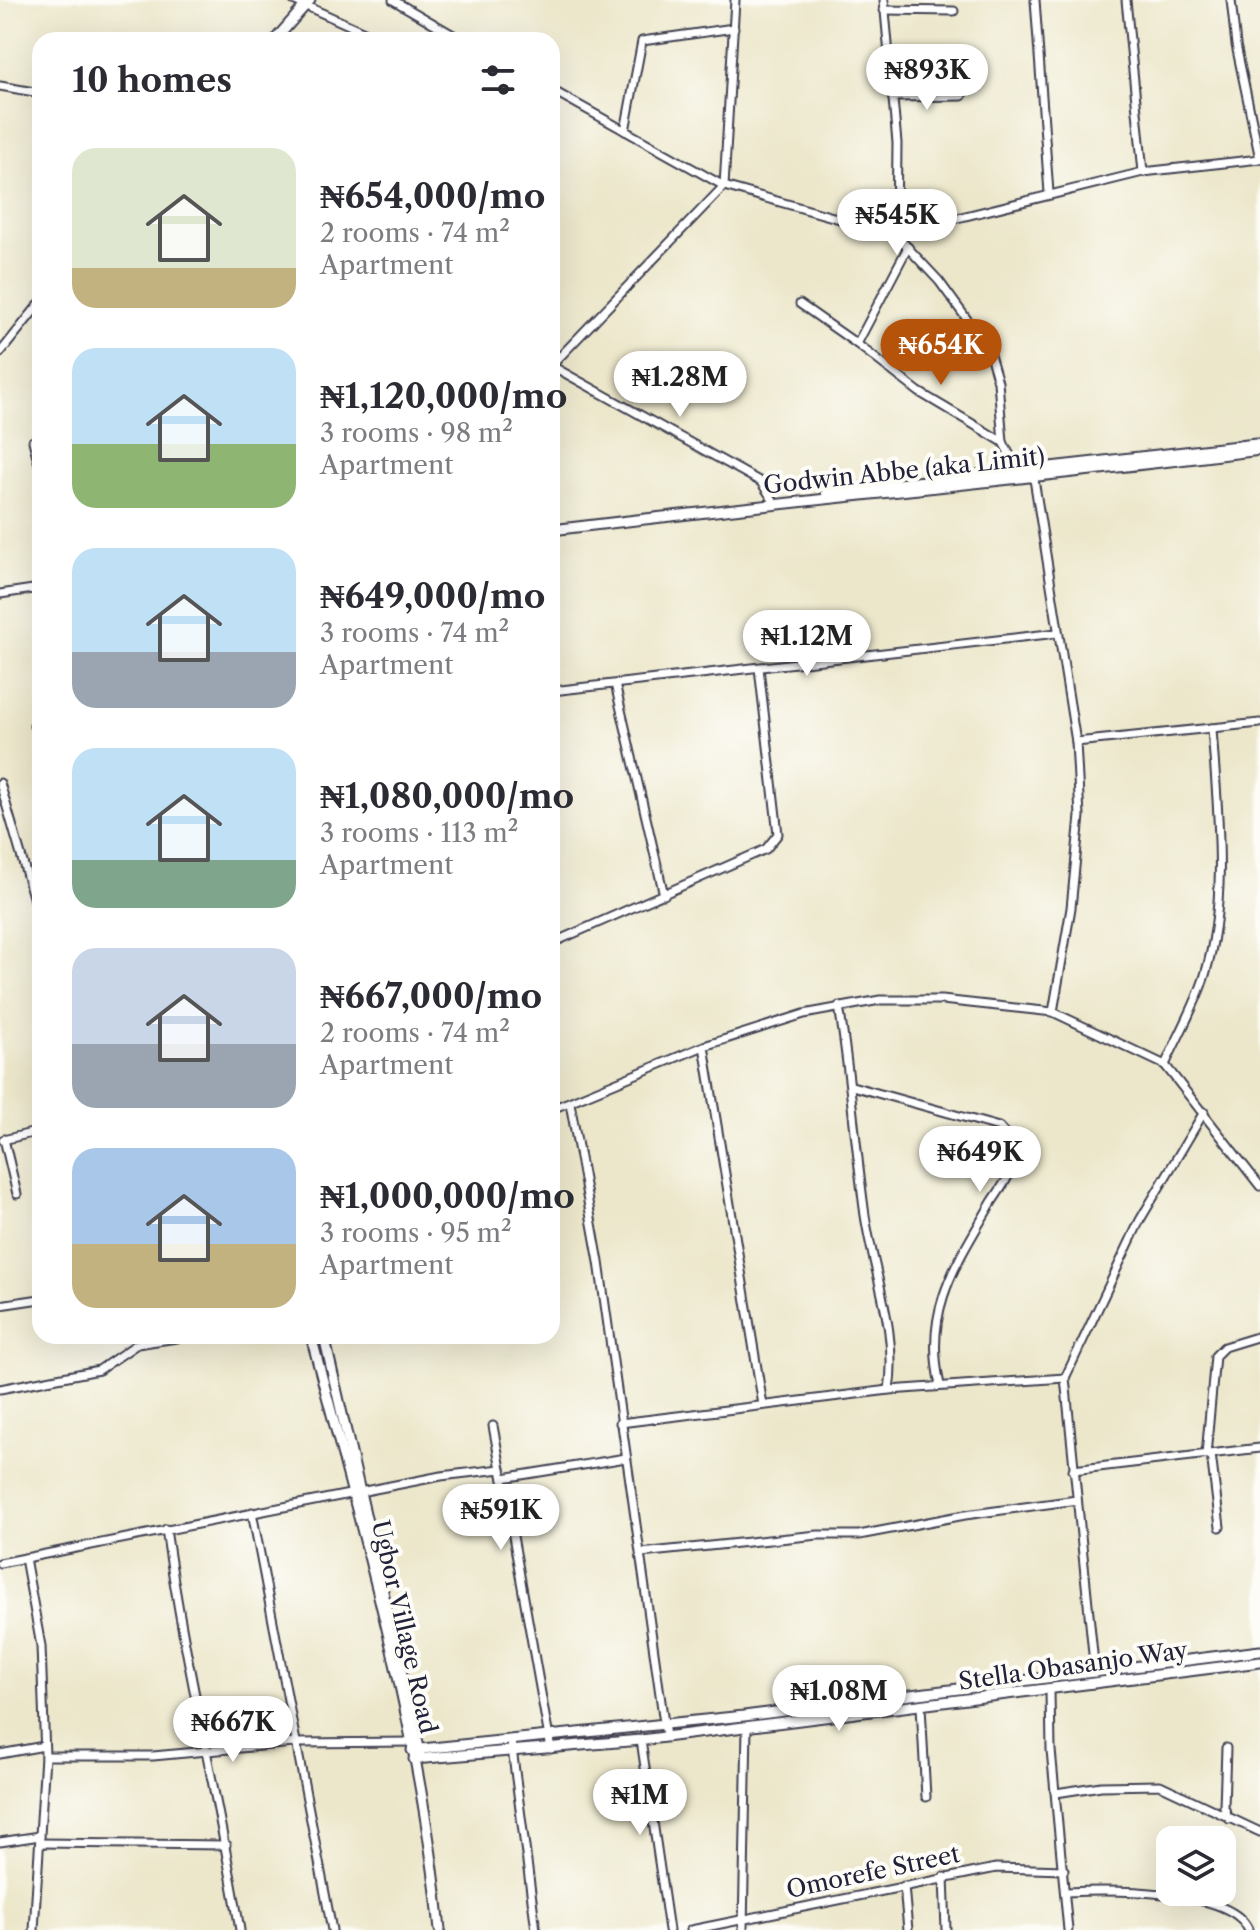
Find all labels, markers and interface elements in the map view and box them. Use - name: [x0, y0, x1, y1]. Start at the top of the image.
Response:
- pin: ₦893K: [871, 44, 983, 112]
- text: ₦893K: [884, 54, 970, 86]
- icon: filters: [476, 58, 520, 102]
- text: 10 homes: [72, 59, 232, 101]
- text: ₦654,000/mo: [320, 175, 545, 217]
- icon: home: [136, 180, 232, 276]
- pin: ₦545K: [841, 189, 953, 257]
- text: ₦545K: [855, 199, 939, 231]
- text: 2 rooms · 74 m²: [320, 217, 510, 249]
- text: Apartment: [320, 249, 453, 281]
- pin: ₦654K: [885, 319, 997, 387]
- text: ₦654K: [899, 329, 983, 361]
- pin: ₦1.28M: [615, 351, 745, 419]
- text: ₦1.28M: [632, 361, 728, 393]
- text: ₦1,120,000/mo: [320, 375, 567, 417]
- icon: home: [136, 380, 232, 476]
- text: 3 rooms · 98 m²: [320, 417, 513, 449]
- street label: Godwin Abbe (aka Limit): [762, 441, 1046, 500]
- text: Apartment: [320, 449, 453, 481]
- text: ₦649,000/mo: [320, 575, 545, 617]
- icon: home: [136, 580, 232, 676]
- pin: ₦1.12M: [742, 610, 872, 678]
- text: 3 rooms · 74 m²: [320, 617, 509, 649]
- text: ₦1.12M: [761, 620, 853, 652]
- text: Apartment: [320, 649, 453, 681]
- text: ₦1,080,000/mo: [320, 775, 574, 817]
- icon: home: [136, 780, 232, 876]
- text: 3 rooms · 113 m²: [320, 817, 518, 849]
- text: Apartment: [320, 849, 453, 881]
- text: ₦667,000/mo: [320, 975, 542, 1017]
- icon: home: [136, 980, 232, 1076]
- text: 2 rooms · 74 m²: [320, 1017, 510, 1049]
- text: Apartment: [320, 1049, 453, 1081]
- pin: ₦649K: [924, 1126, 1036, 1194]
- text: ₦649K: [937, 1136, 1023, 1168]
- text: ₦1,000,000/mo: [320, 1175, 575, 1217]
- icon: home: [136, 1180, 232, 1276]
- text: 3 rooms · 95 m²: [320, 1217, 512, 1249]
- text: Apartment: [320, 1249, 453, 1281]
- pin: ₦591K: [445, 1484, 557, 1552]
- text: ₦591K: [460, 1494, 542, 1526]
- street label: Ugbor Village Road: [366, 1517, 443, 1737]
- street label: Stella Obasanjo Way: [956, 1635, 1190, 1696]
- pin: ₦1.08M: [774, 1665, 904, 1733]
- text: ₦1.08M: [790, 1675, 888, 1707]
- pin: ₦667K: [177, 1696, 289, 1764]
- text: ₦667K: [191, 1706, 275, 1738]
- pin: ₦1M: [601, 1769, 679, 1837]
- text: ₦1M: [611, 1779, 669, 1811]
- map controls: [1156, 1826, 1236, 1906]
- button: layers: [1156, 1826, 1236, 1906]
- street label: Omorefe Street: [784, 1839, 963, 1904]

